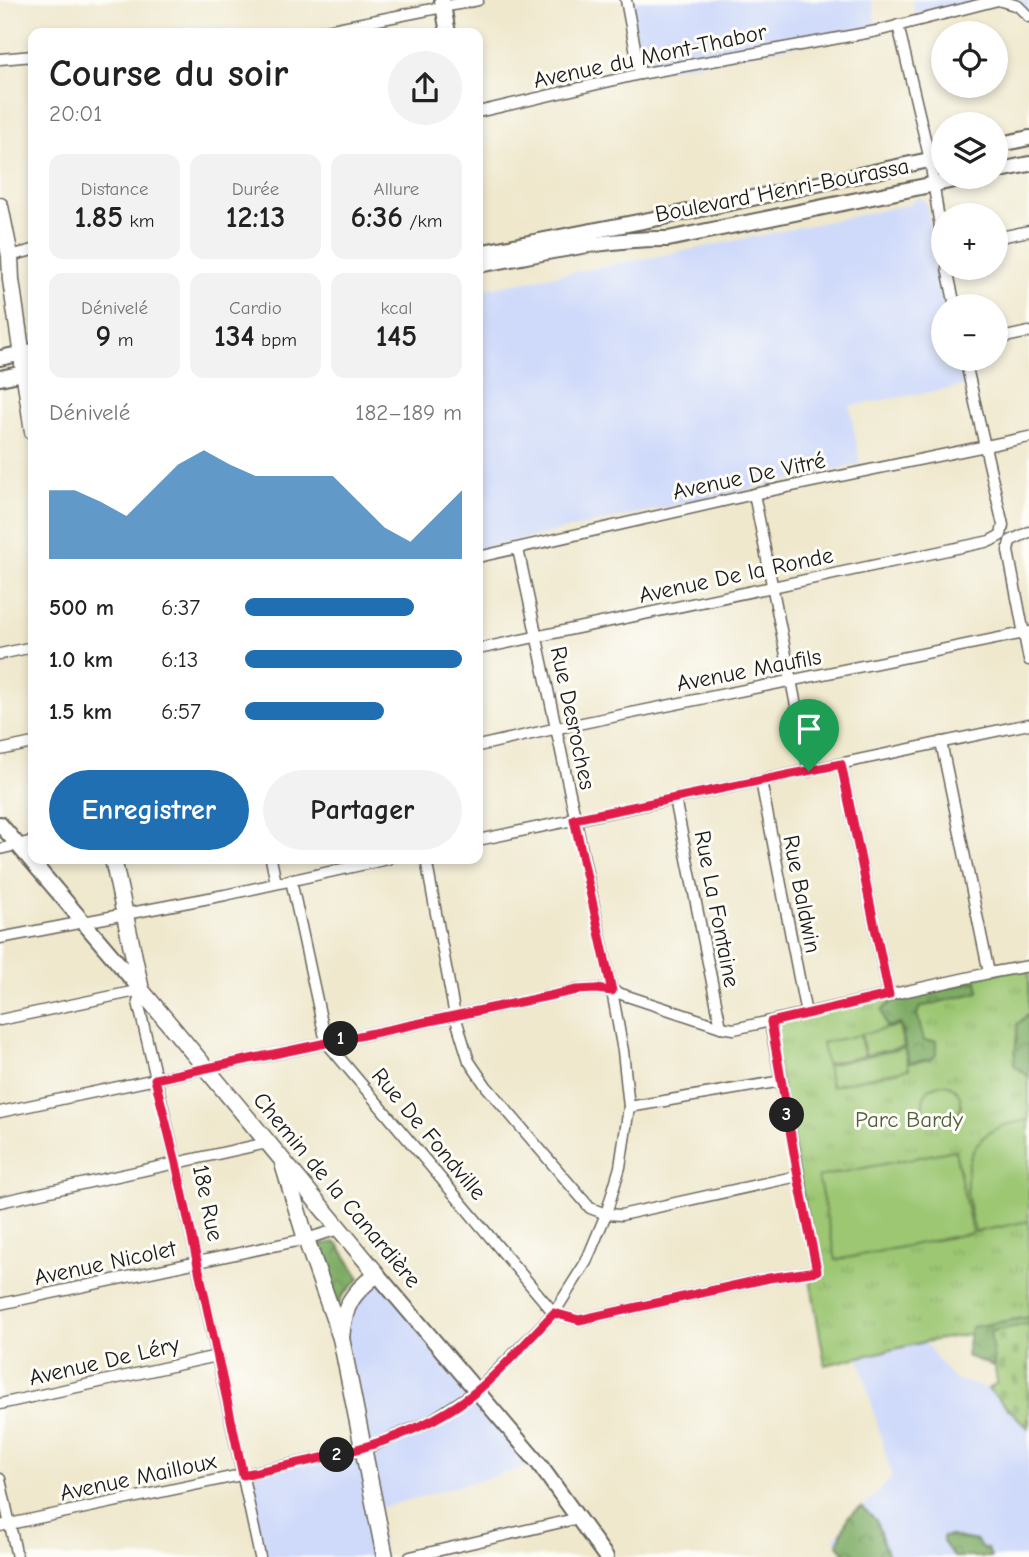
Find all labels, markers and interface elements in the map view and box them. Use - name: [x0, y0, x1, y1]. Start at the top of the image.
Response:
- street label: Avenue du Mont-Thabor: [531, 18, 770, 94]
- map controls: [931, 21, 1008, 371]
- button: locate: [931, 21, 1008, 98]
- button: share: [388, 51, 462, 125]
- text: Course du soir: [49, 52, 288, 96]
- text: 20:01: [49, 100, 102, 127]
- button: layers: [931, 112, 1008, 189]
- street label: Boulevard Henri-Bourassa: [653, 152, 911, 228]
- text: Distance: [80, 178, 149, 200]
- text: Durée: [232, 178, 279, 200]
- text: Allure: [374, 178, 419, 200]
- text: 1.85: [75, 200, 123, 235]
- text: 12:13: [226, 200, 285, 235]
- text: 6:36: [351, 200, 403, 235]
- button: +: [931, 203, 1008, 280]
- text: km: [123, 210, 154, 232]
- text: /km: [403, 210, 442, 232]
- button: −: [931, 294, 1008, 371]
- text: Dénivelé: [81, 297, 148, 319]
- text: Cardio: [229, 297, 282, 319]
- text: kcal: [381, 297, 412, 319]
- text: 9: [96, 319, 111, 354]
- text: 134: [214, 319, 255, 354]
- text: 145: [376, 319, 417, 354]
- text: m: [111, 329, 133, 351]
- text: bpm: [255, 329, 297, 351]
- text: Dénivelé: [49, 399, 130, 426]
- text: 182–189 m: [355, 399, 462, 426]
- street label: Avenue De Vitré: [670, 447, 828, 505]
- street label: Avenue De la Ronde: [636, 541, 836, 609]
- text: 500 m: [49, 594, 114, 621]
- text: 6:37: [161, 594, 200, 621]
- street label: Avenue Maufils: [674, 643, 824, 697]
- street label: Rue Desroches: [545, 644, 601, 792]
- text: 1.0 km: [49, 646, 113, 673]
- text: 6:13: [161, 646, 198, 673]
- text: 1.5 km: [49, 698, 112, 725]
- text: 6:57: [161, 698, 201, 725]
- pin: [779, 699, 839, 771]
- icon: arrive: [790, 710, 828, 748]
- button: Enregistrer: [49, 770, 249, 850]
- button: Partager: [263, 770, 462, 850]
- street label: Rue La Fontaine: [689, 828, 745, 990]
- street label: Rue Baldwin: [777, 833, 827, 955]
- pin: 1: [324, 1021, 358, 1056]
- text: 1: [337, 1027, 344, 1049]
- street label: Rue De Fondville: [366, 1063, 492, 1205]
- street label: Chemin de la Canardière: [247, 1087, 427, 1293]
- pin: 3: [770, 1098, 804, 1132]
- text: 3: [782, 1103, 791, 1125]
- park label: Parc Bardy: [855, 1106, 964, 1133]
- street label: 18e Rue: [187, 1162, 229, 1244]
- street label: Avenue Nicolet: [32, 1234, 180, 1291]
- street label: Avenue De Léry: [26, 1330, 182, 1391]
- pin: 2: [320, 1438, 354, 1472]
- text: 2: [332, 1443, 341, 1465]
- street label: Avenue Mailloux: [57, 1447, 219, 1507]

